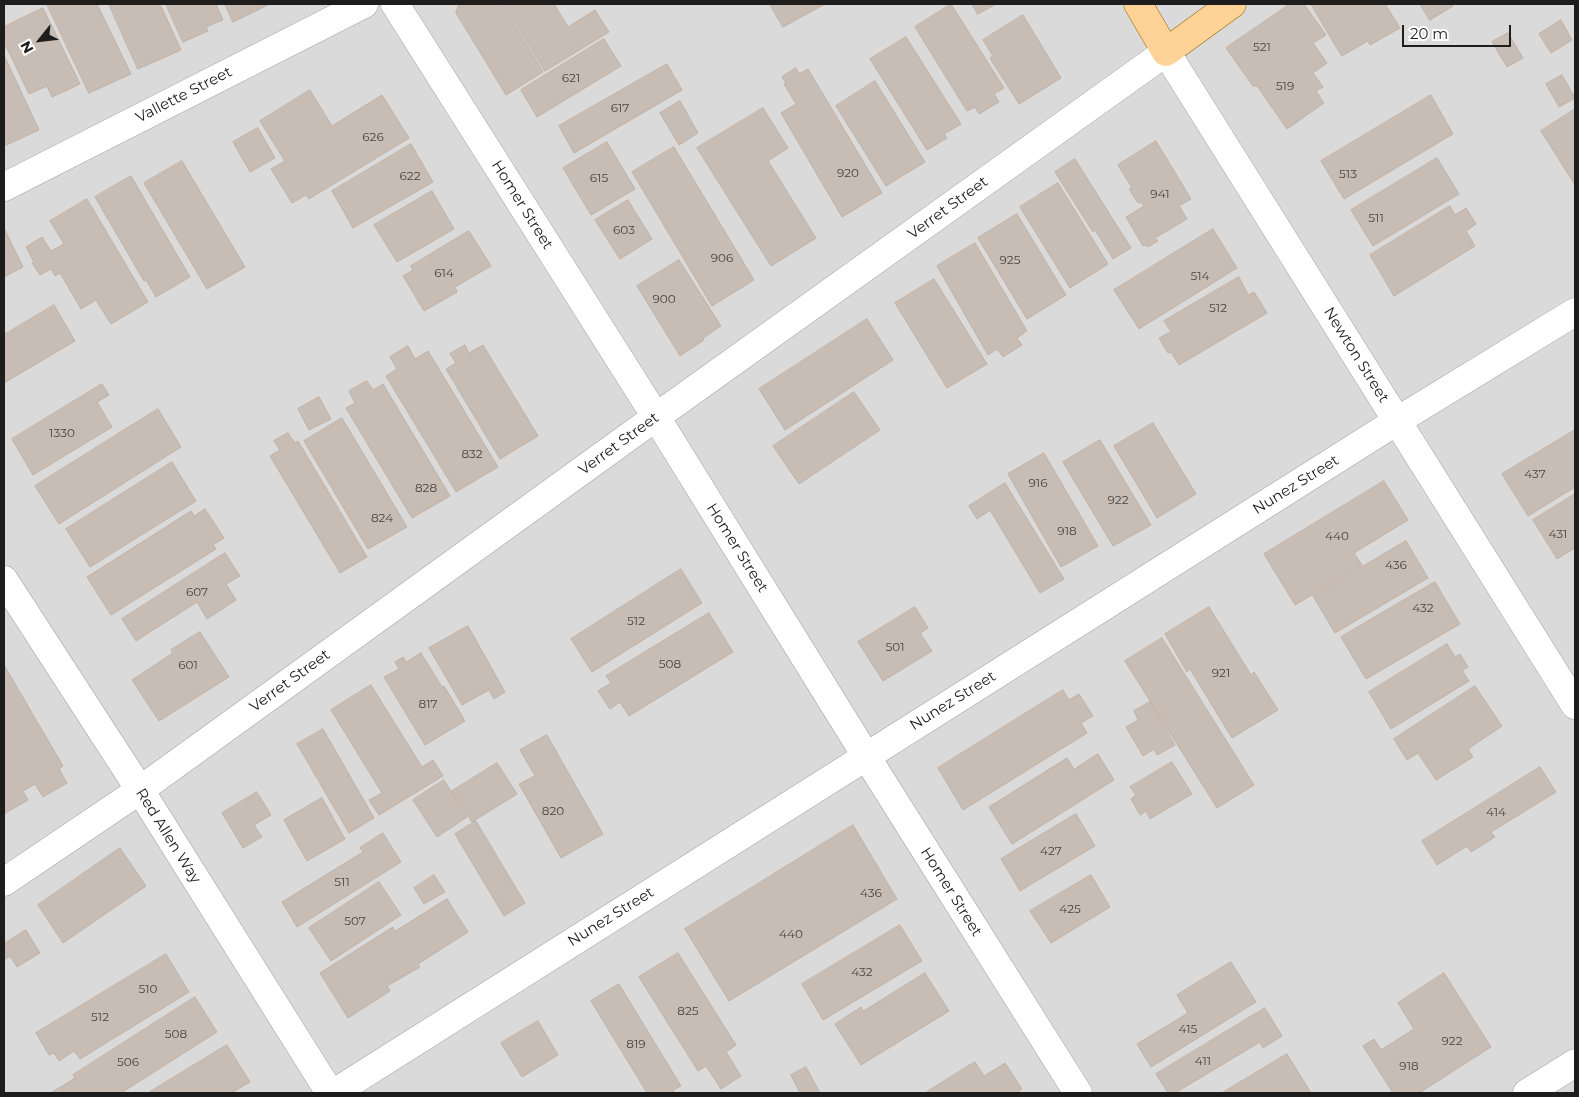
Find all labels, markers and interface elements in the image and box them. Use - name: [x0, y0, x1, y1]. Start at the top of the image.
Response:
- north arrow: [15, 15, 65, 65]
- scale bar: [1404, 15, 1513, 47]
- text: 20 m: [1410, 24, 1448, 43]
- text: N: [16, 38, 37, 57]
- house number: 521: [1253, 40, 1271, 54]
- street label: Vallette Street: [133, 63, 235, 127]
- house number: 621: [562, 71, 580, 85]
- house number: 519: [1276, 79, 1294, 93]
- house number: 617: [611, 101, 629, 115]
- house number: 626: [362, 130, 384, 144]
- street label: Homer Street: [487, 157, 557, 253]
- house number: 920: [837, 166, 859, 180]
- house number: 513: [1339, 167, 1357, 181]
- house number: 622: [400, 169, 420, 183]
- house number: 615: [590, 171, 608, 185]
- street label: Verret Street: [904, 173, 992, 243]
- house number: 941: [1150, 187, 1170, 201]
- house number: 511: [1368, 211, 1384, 225]
- house number: 603: [613, 223, 635, 237]
- house number: 906: [711, 251, 733, 265]
- house number: 925: [1000, 253, 1020, 267]
- house number: 614: [434, 266, 454, 280]
- house number: 514: [1190, 269, 1210, 283]
- house number: 900: [652, 292, 676, 306]
- house number: 512: [1209, 301, 1227, 315]
- street label: Newton Street: [1319, 304, 1393, 406]
- street label: Verret Street: [575, 409, 663, 479]
- house number: 1330: [49, 426, 75, 440]
- house number: 832: [461, 447, 483, 461]
- street label: Nunez Street: [1250, 451, 1342, 519]
- house number: 437: [1524, 467, 1546, 481]
- house number: 916: [1029, 476, 1047, 490]
- house number: 828: [415, 481, 437, 495]
- house number: 922: [1108, 493, 1128, 507]
- street label: Homer Street: [702, 500, 772, 596]
- house number: 824: [371, 511, 393, 525]
- house number: 918: [1057, 524, 1077, 538]
- house number: 431: [1549, 527, 1567, 541]
- house number: 440: [1325, 529, 1349, 543]
- house number: 436: [1385, 558, 1407, 572]
- house number: 607: [186, 585, 208, 599]
- house number: 432: [1412, 601, 1434, 615]
- house number: 512: [627, 614, 645, 628]
- house number: 501: [885, 640, 905, 654]
- street label: Verret Street: [246, 646, 334, 716]
- house number: 508: [659, 657, 681, 671]
- house number: 601: [178, 658, 198, 672]
- house number: 921: [1212, 666, 1230, 680]
- street label: Nunez Street: [907, 667, 999, 735]
- house number: 817: [418, 697, 438, 711]
- street label: Red Allen Way: [132, 785, 204, 887]
- house number: 820: [542, 804, 564, 818]
- house number: 414: [1486, 805, 1506, 819]
- street label: Homer Street: [916, 844, 986, 940]
- house number: 427: [1040, 844, 1062, 858]
- house number: 511: [334, 875, 350, 889]
- street label: Nunez Street: [565, 883, 657, 951]
- house number: 436: [860, 886, 882, 900]
- house number: 425: [1059, 902, 1081, 916]
- house number: 507: [344, 914, 366, 928]
- house number: 440: [779, 927, 803, 941]
- house number: 432: [851, 965, 873, 979]
- house number: 510: [138, 982, 158, 996]
- house number: 825: [677, 1004, 699, 1018]
- house number: 512: [91, 1010, 109, 1024]
- house number: 415: [1179, 1022, 1197, 1036]
- house number: 508: [165, 1027, 187, 1041]
- house number: 922: [1442, 1034, 1462, 1048]
- house number: 819: [626, 1037, 646, 1051]
- house number: 411: [1195, 1054, 1211, 1068]
- house number: 506: [117, 1055, 139, 1069]
- house number: 918: [1399, 1059, 1419, 1073]

